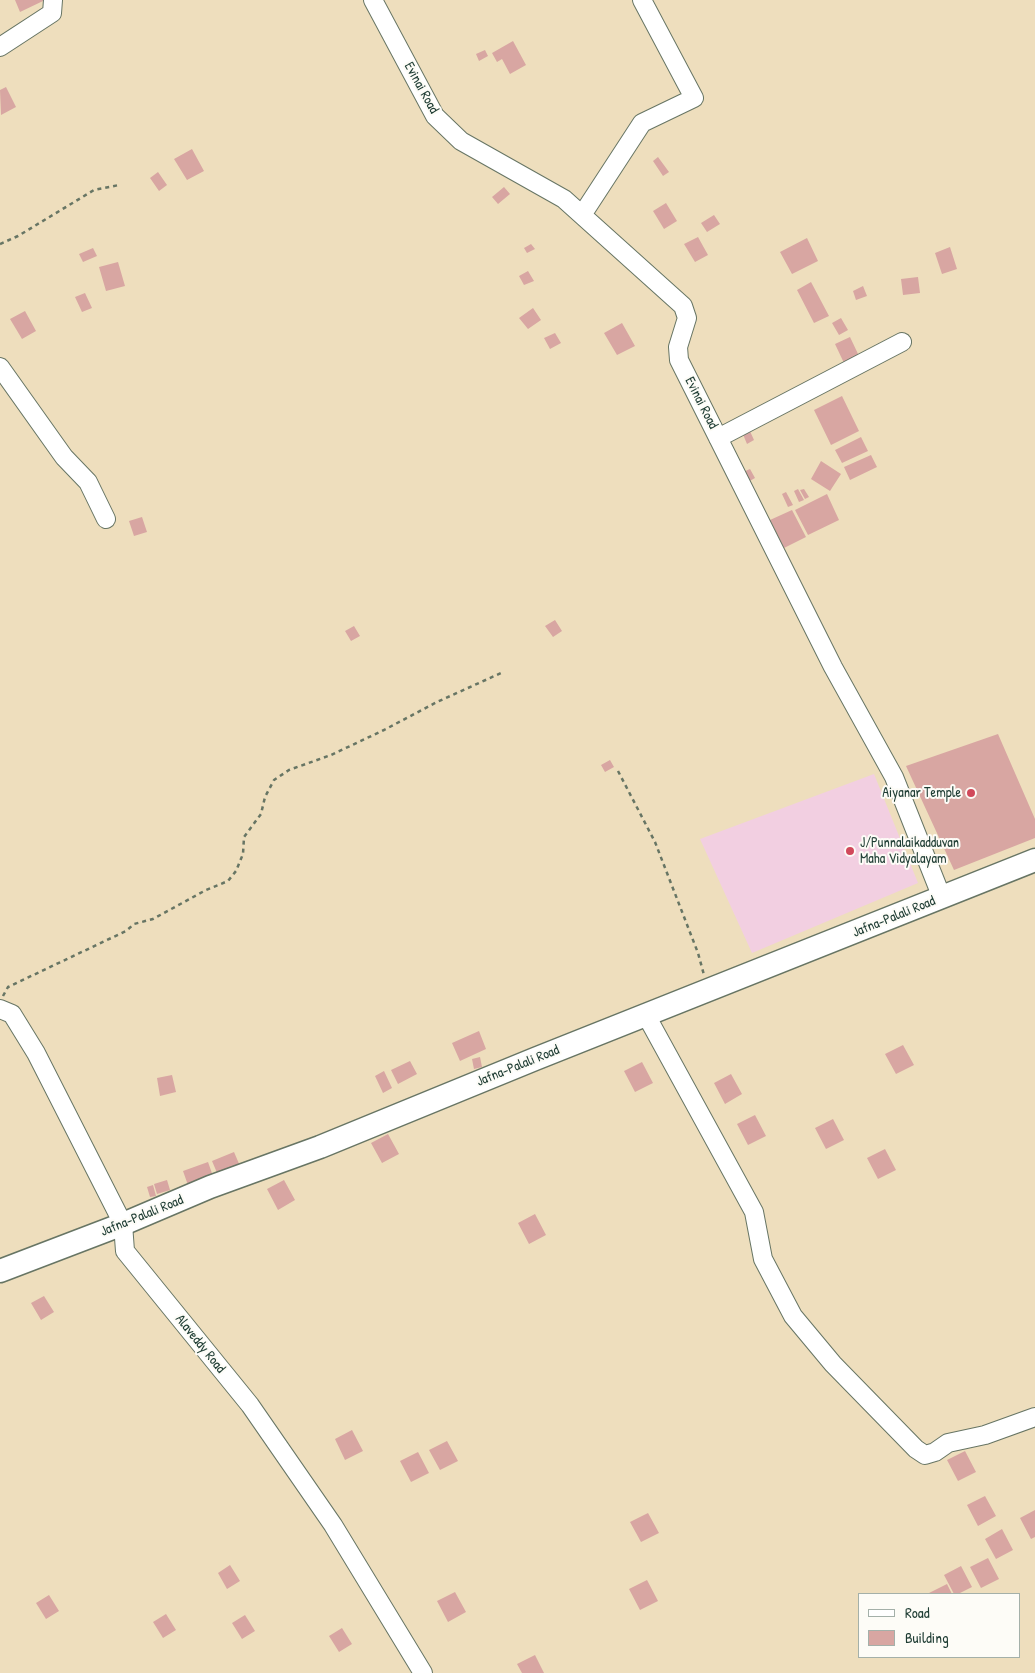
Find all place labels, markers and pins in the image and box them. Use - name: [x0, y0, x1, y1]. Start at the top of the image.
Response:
- place label: Aiyanar Temple: [882, 785, 961, 801]
- marker: Aiyanar Temple: [965, 787, 977, 799]
- place label: J/Punnalaikadduvan Maha Vidyalayam: [860, 835, 959, 868]
- marker: J/Punnalaikadduvan Maha Vidyalayam: [844, 845, 856, 857]

